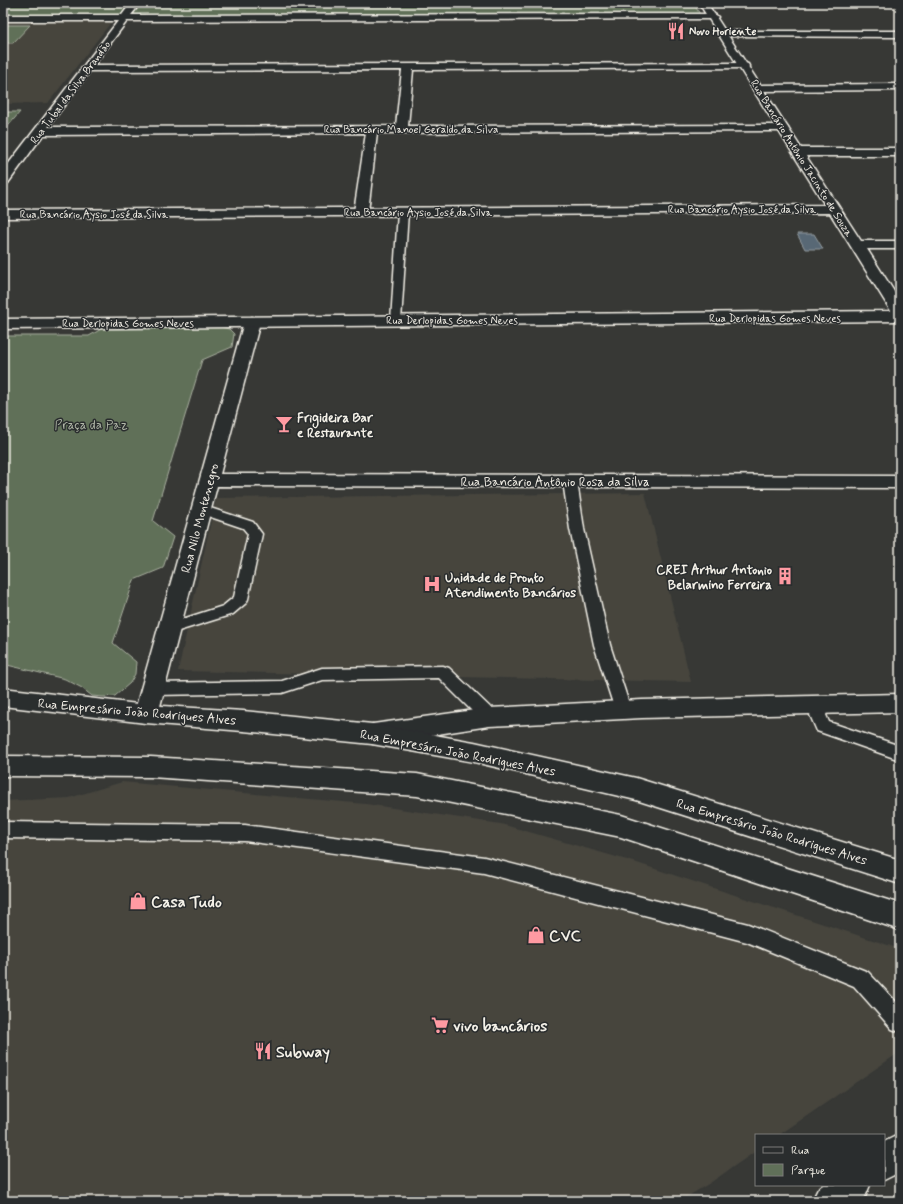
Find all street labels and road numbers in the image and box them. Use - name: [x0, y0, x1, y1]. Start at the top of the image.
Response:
- street label: Rua Tubal da Silva Brandão: [27, 38, 114, 147]
- street label: Rua Bancário Antônio Jacinto de Souza: [747, 77, 856, 240]
- street label: Rua Bancário Manoel Geraldo da Silva: [324, 123, 498, 137]
- street label: Rua Bancário Aysio José da Silva: [668, 203, 817, 217]
- street label: Rua Bancário Aysio José da Silva: [344, 206, 493, 220]
- street label: Rua Bancário Aysio José da Silva: [20, 208, 169, 222]
- street label: Rua Derlopidas Gomes Neves: [709, 312, 841, 326]
- street label: Rua Derlopidas Gomes Neves: [386, 314, 518, 328]
- street label: Rua Derlopidas Gomes Neves: [62, 317, 194, 331]
- street label: Rua Nilo Montenegro: [178, 462, 223, 575]
- street label: Rua Bancário Antônio Rosa da Silva: [460, 474, 650, 491]
- street label: Rua Empresário João Rodrigues Alves: [37, 695, 237, 730]
- street label: Rua Empresário João Rodrigues Alves: [358, 726, 557, 781]
- street label: Rua Empresário João Rodrigues Alves: [674, 795, 869, 870]

